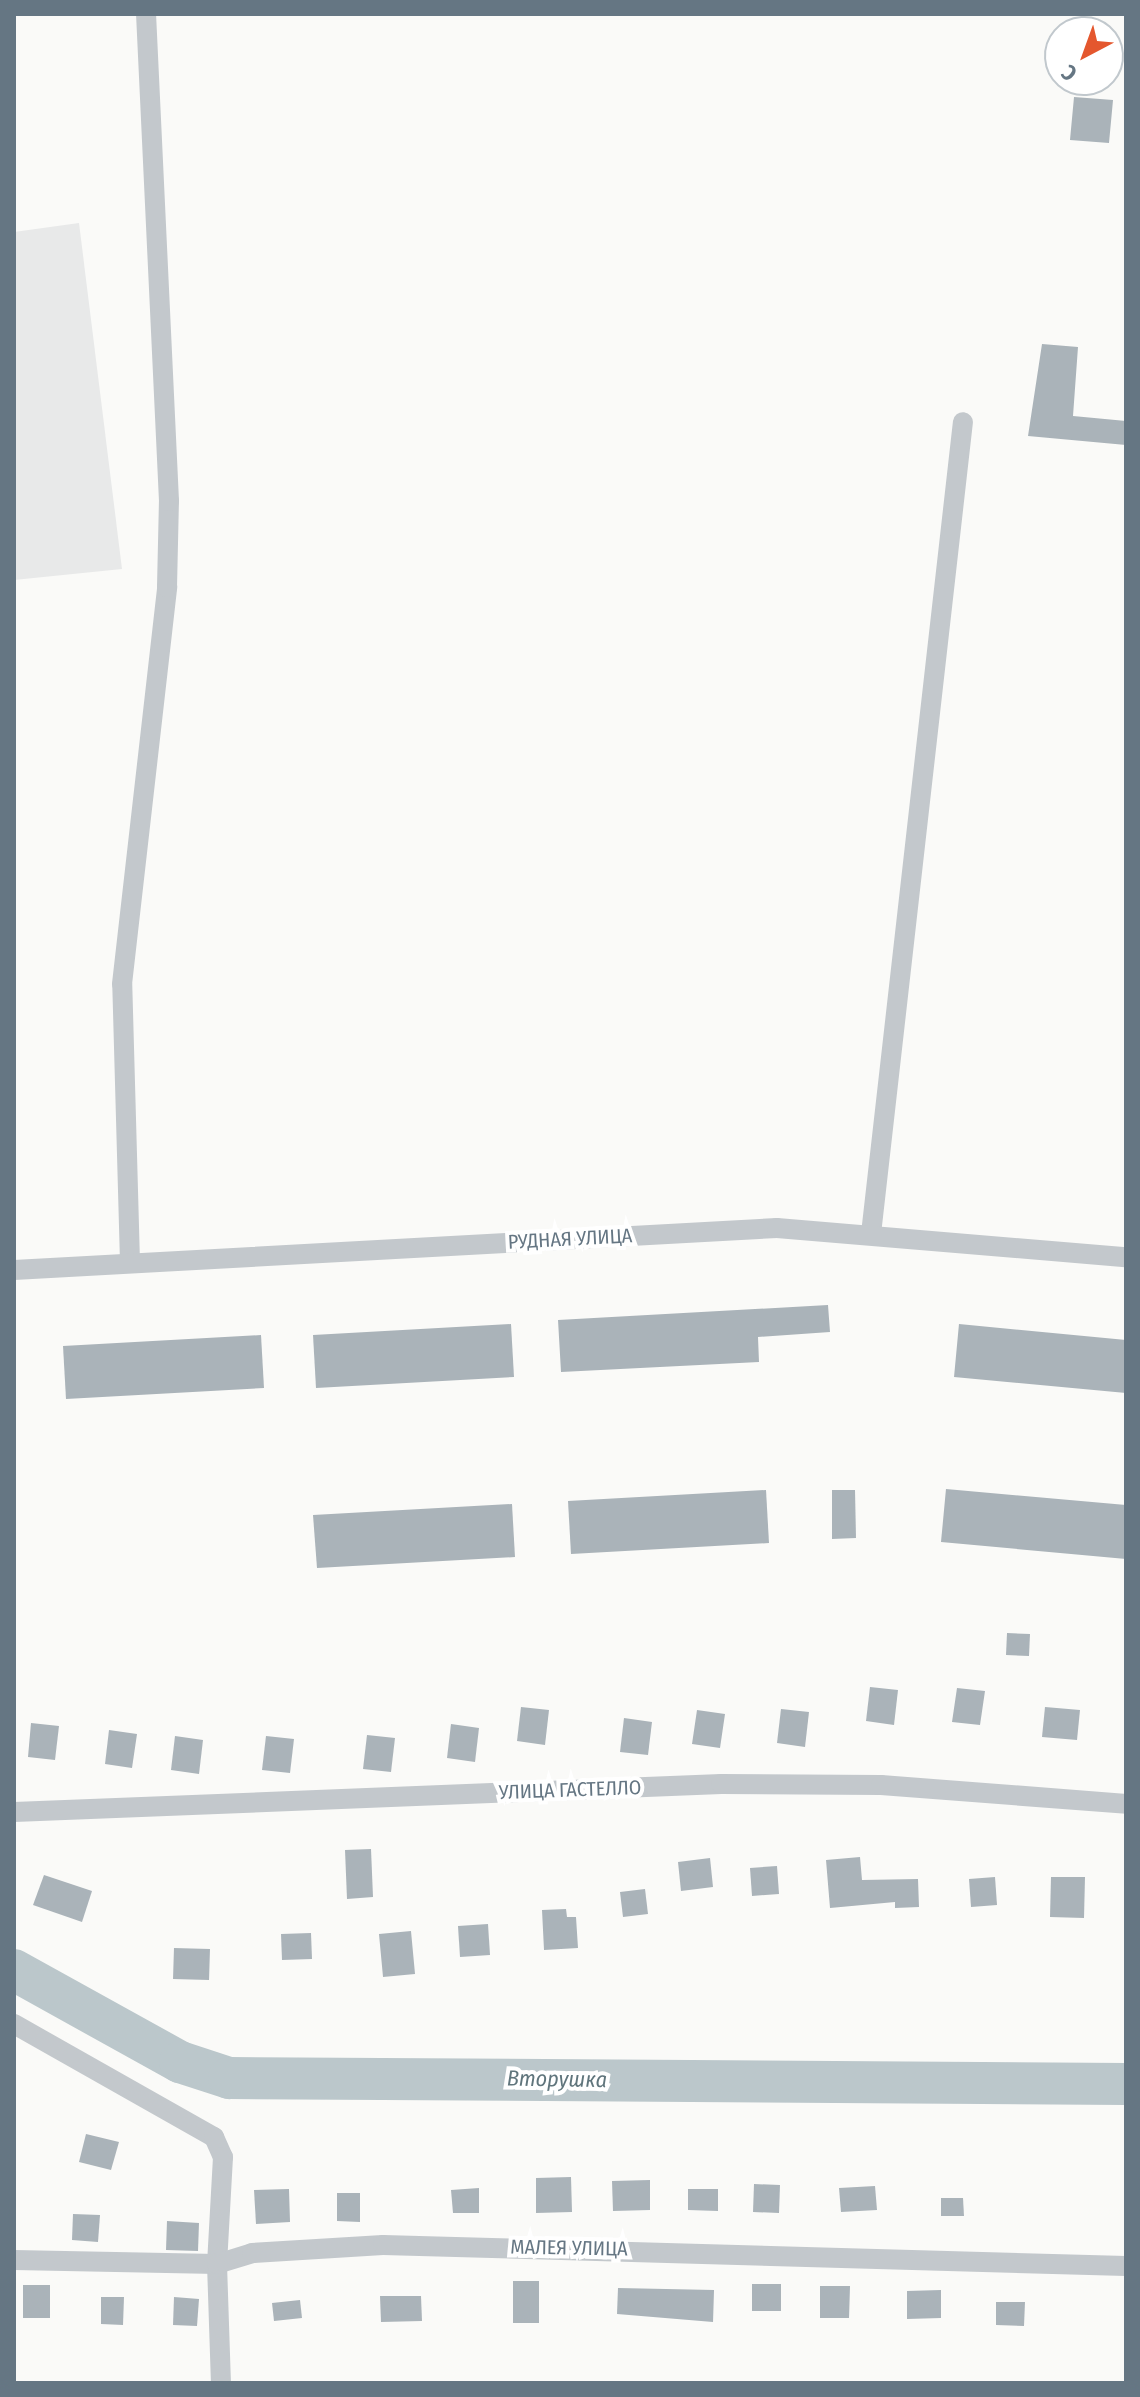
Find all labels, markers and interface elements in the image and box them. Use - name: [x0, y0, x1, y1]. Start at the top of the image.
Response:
- north arrow: [1044, 16, 1124, 96]
- text: С: [1056, 59, 1082, 87]
- street label: РУДНАЯ УЛИЦА: [507, 1224, 633, 1254]
- street label: УЛИЦА ГАСТЕЛЛО: [498, 1776, 642, 1804]
- water label: Вторушка: [507, 2065, 607, 2093]
- street label: МАЛЕЯ УЛИЦА: [510, 2235, 628, 2261]

